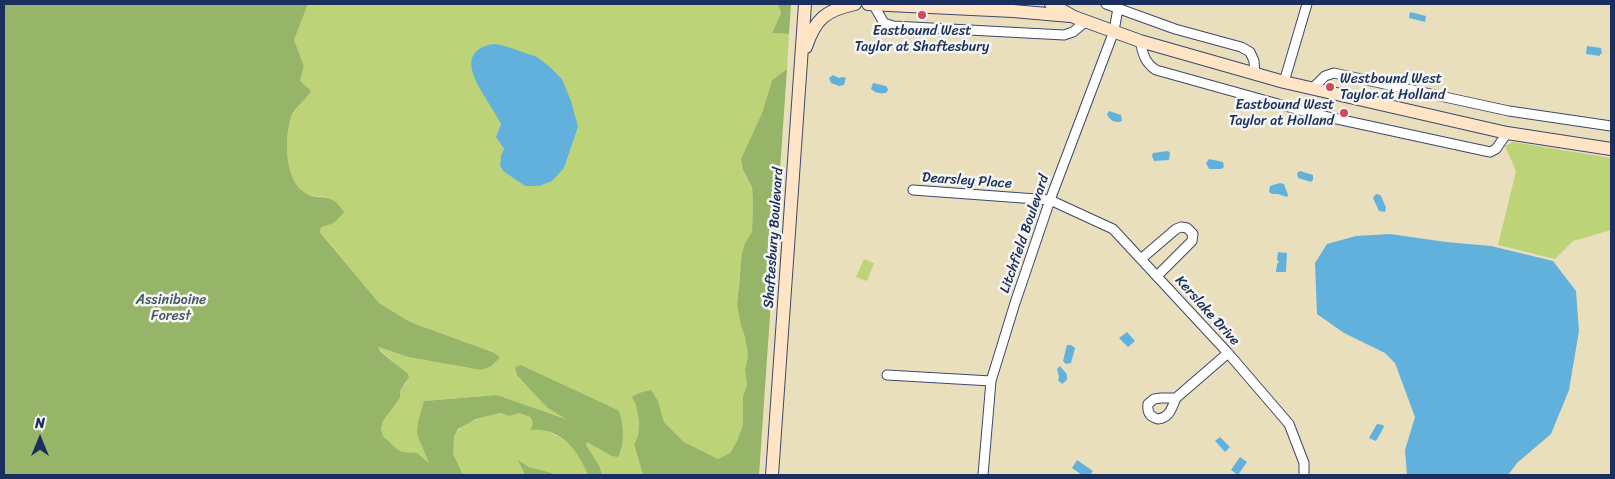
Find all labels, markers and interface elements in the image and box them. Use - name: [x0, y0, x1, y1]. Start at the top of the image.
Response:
- marker: Eastbound West Taylor at Shaftesbury: [916, 9, 928, 21]
- place label: Eastbound West Taylor at Shaftesbury: [855, 23, 989, 56]
- place label: Westbound West Taylor at Holland: [1340, 71, 1445, 104]
- marker: Westbound West Taylor at Holland: [1324, 81, 1336, 93]
- place label: Eastbound West Taylor at Holland: [1229, 97, 1334, 130]
- marker: Eastbound West Taylor at Holland: [1338, 107, 1350, 119]
- street label: Shaftesbury Boulevard: [761, 167, 787, 309]
- street label: Dearsley Place: [921, 169, 1013, 193]
- street label: Litchfield Boulevard: [997, 173, 1053, 295]
- street label: Kerslake Drive: [1171, 273, 1243, 349]
- park label: Assiniboine Forest: [136, 292, 206, 324]
- text: N: [35, 411, 45, 436]
- north arrow: [15, 414, 65, 464]

